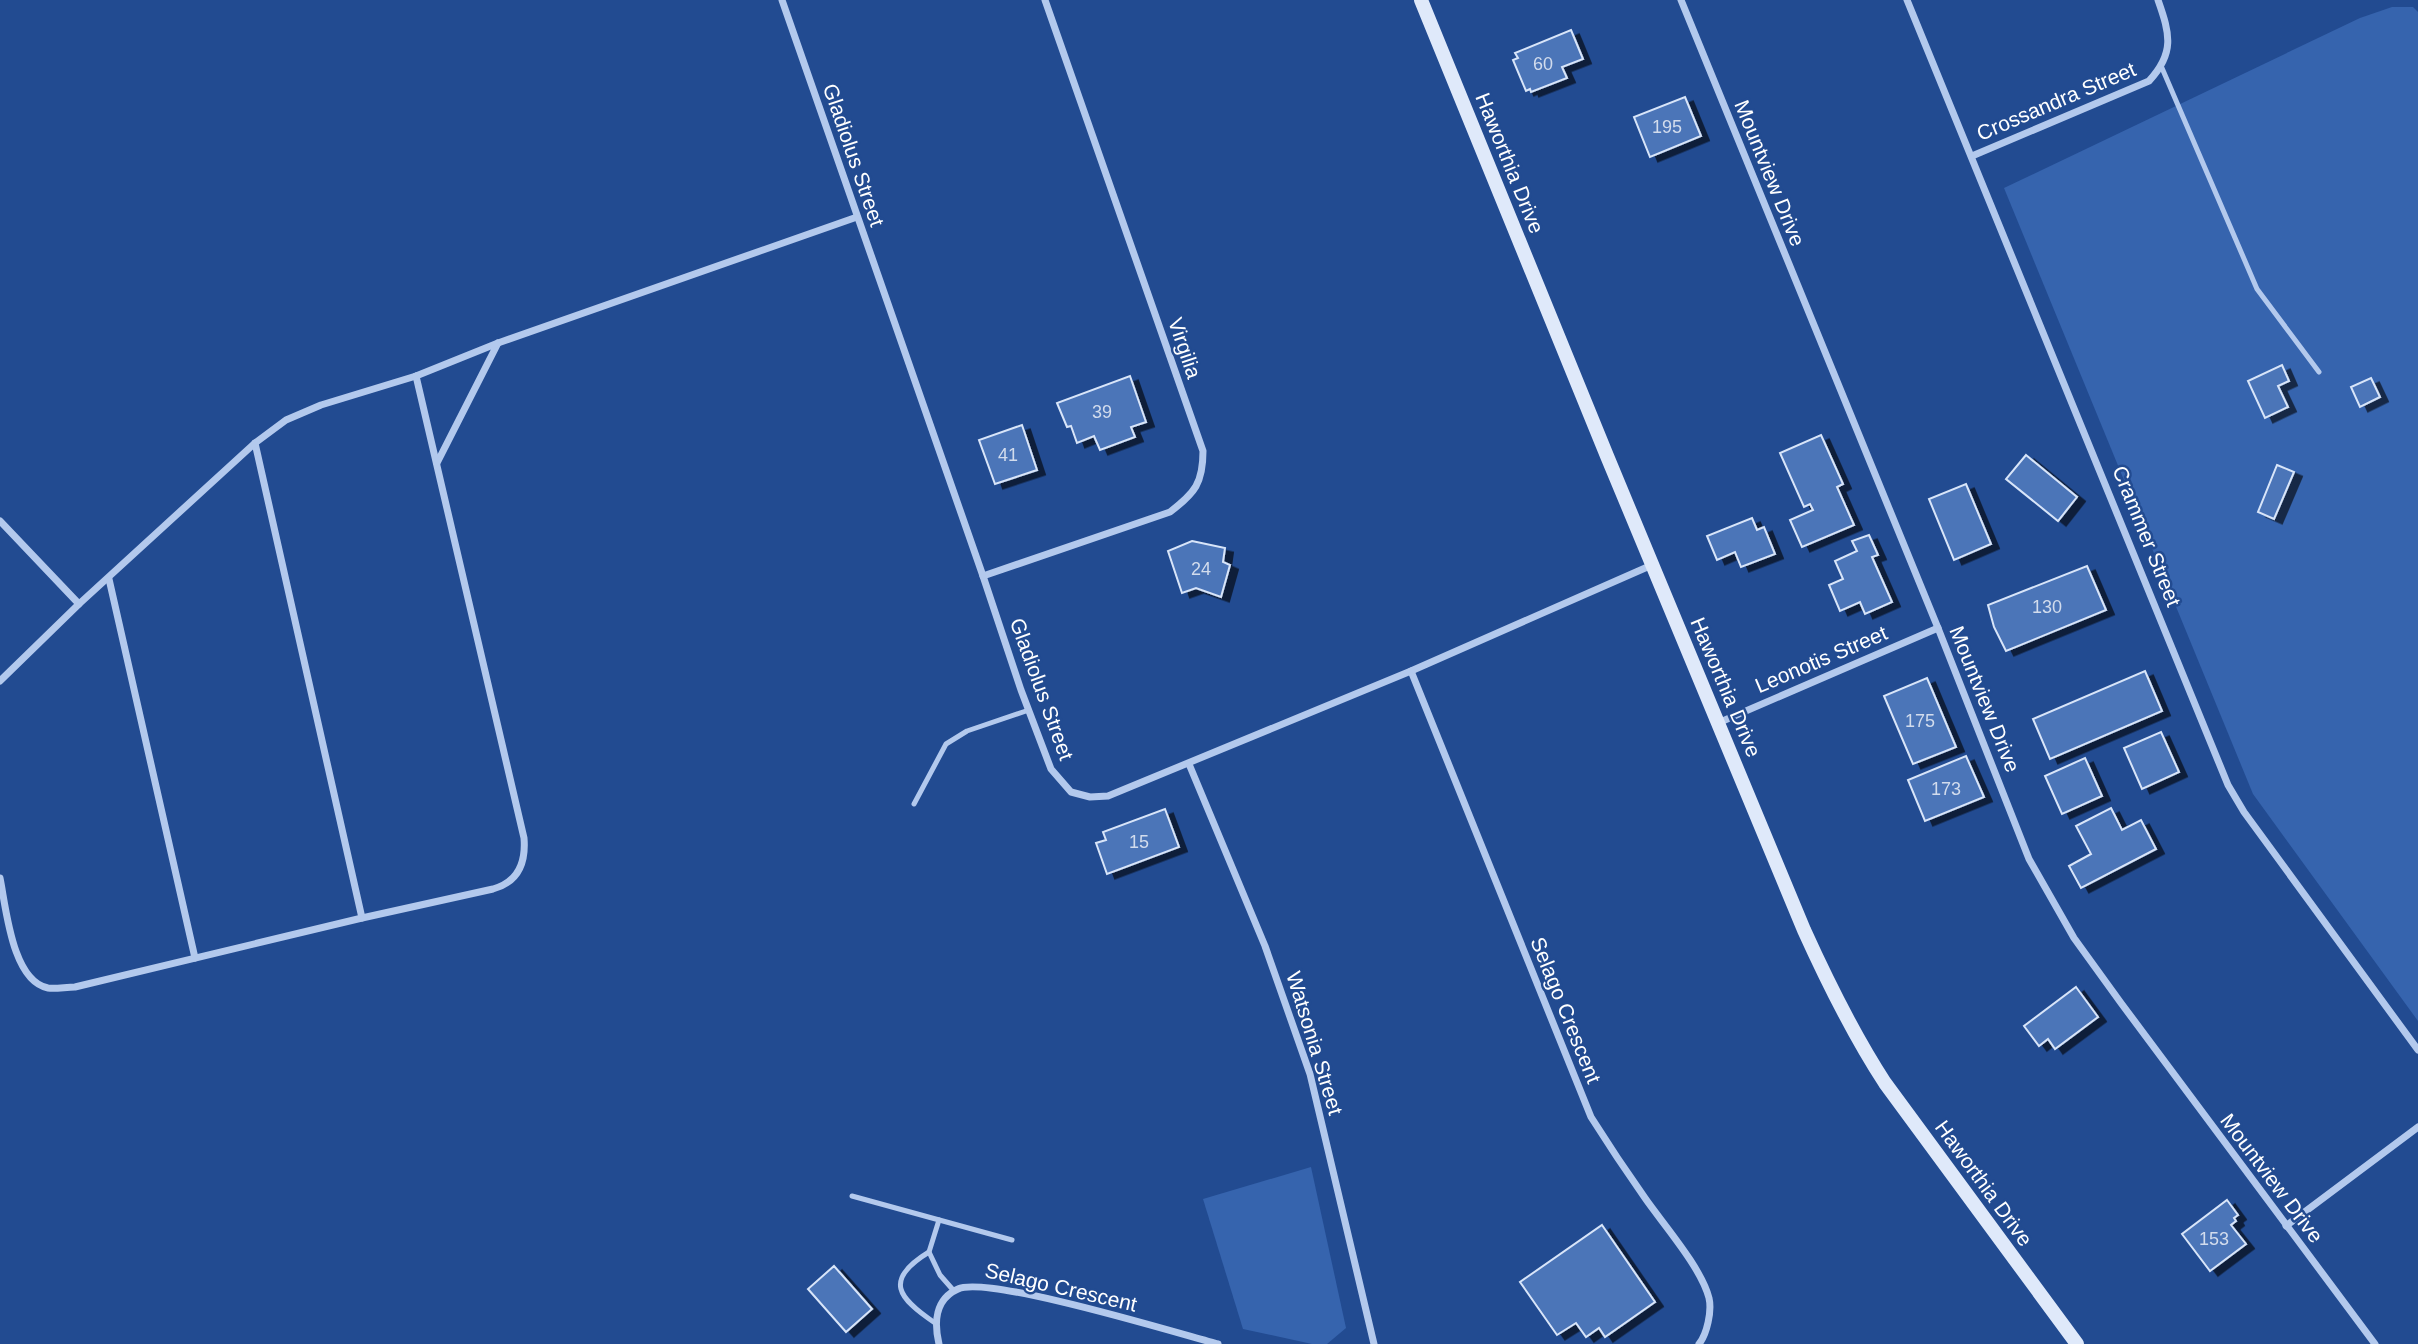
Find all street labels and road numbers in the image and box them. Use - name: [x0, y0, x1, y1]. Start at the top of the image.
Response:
- street label: Crossandra Street: [1973, 57, 2139, 145]
- street label: Gladiolus Street: [819, 81, 889, 230]
- street label: Haworthia Drive: [1471, 89, 1549, 237]
- street label: Mountview Drive: [1730, 97, 1810, 249]
- street label: Virgilia: [1164, 315, 1206, 382]
- street label: Crammer Street: [2108, 462, 2186, 610]
- street label: Haworthia Drive: [1686, 614, 1766, 760]
- street label: Gladiolus Street: [1006, 615, 1078, 763]
- street label: Leonotis Street: [1751, 621, 1891, 697]
- street label: Mountview Drive: [1945, 623, 2025, 775]
- street label: Selago Crescent: [1526, 934, 1606, 1086]
- street label: Watsonia Street: [1282, 969, 1348, 1118]
- street label: Mountview Drive: [2216, 1109, 2328, 1247]
- street label: Haworthia Drive: [1931, 1116, 2037, 1250]
- street label: Selago Crescent: [983, 1258, 1139, 1316]

